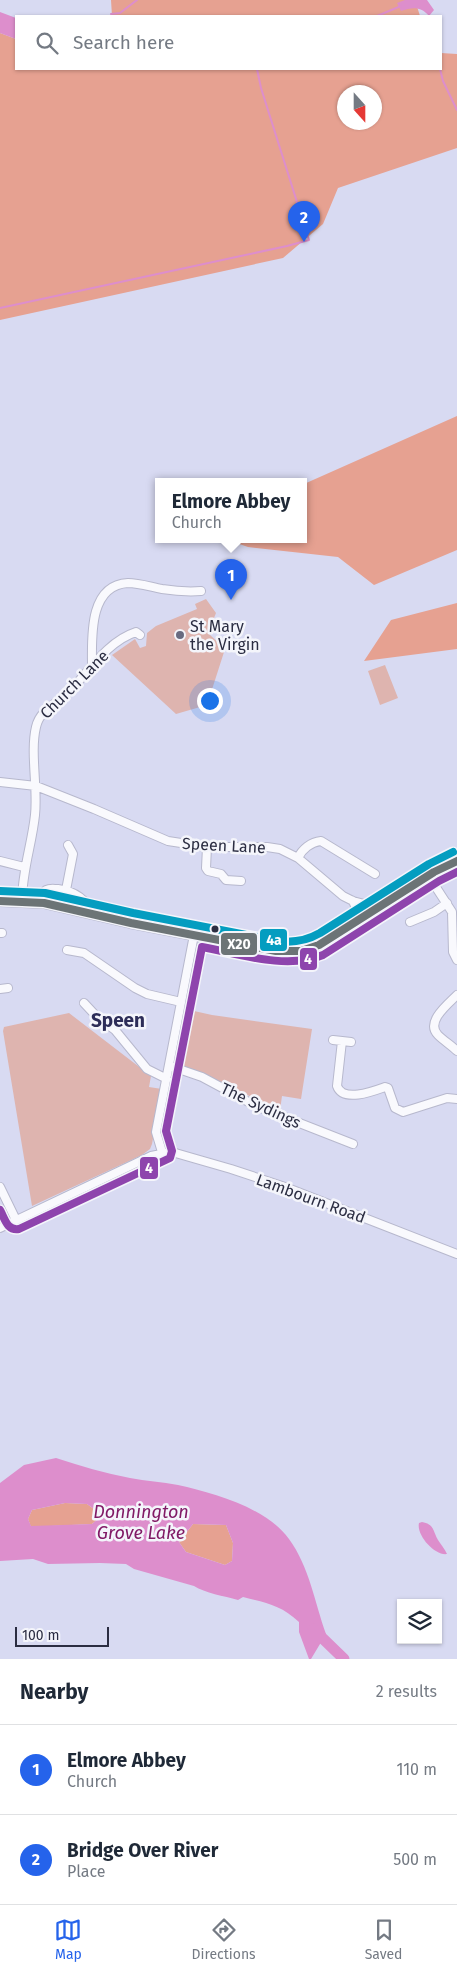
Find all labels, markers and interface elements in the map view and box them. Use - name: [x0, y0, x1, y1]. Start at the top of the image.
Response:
- search box: [15, 15, 442, 70]
- icon: search: [33, 29, 61, 57]
- text: Search here: [73, 31, 174, 54]
- north arrow: [337, 85, 382, 130]
- pin: 2: [288, 201, 320, 242]
- popup: [155, 478, 307, 543]
- text: Elmore Abbey: [172, 490, 290, 513]
- text: Church: [172, 513, 222, 532]
- pin: 1: [215, 559, 247, 600]
- place label: St Mary the Virgin: [190, 617, 260, 654]
- marker: St Mary the Virgin: [174, 629, 186, 641]
- street label: Church Lane: [36, 646, 113, 723]
- your location: [197, 688, 223, 714]
- street label: Speen Lane: [182, 834, 266, 857]
- unlabelled marker: [210, 924, 220, 934]
- line badge: 4a: [259, 928, 288, 952]
- line badge: X20: [220, 932, 258, 956]
- text: 4a: [266, 932, 282, 949]
- text: X20: [226, 936, 251, 953]
- line badge: 4: [299, 947, 318, 971]
- text: 4: [304, 951, 312, 968]
- district label: Speen: [91, 1009, 145, 1032]
- street label: The Sydings: [218, 1079, 304, 1132]
- line badge: 4: [139, 1156, 159, 1180]
- text: 4: [145, 1160, 153, 1177]
- street label: Lambourn Road: [254, 1170, 368, 1227]
- water label: Donnington Grove Lake: [93, 1501, 189, 1544]
- map controls: [397, 1599, 442, 1644]
- button: layers: [397, 1599, 442, 1644]
- scale bar: [15, 1624, 109, 1647]
- text: 100 m: [22, 1627, 59, 1644]
- text: Nearby: [20, 1679, 88, 1705]
- text: 2 results: [376, 1682, 437, 1701]
- text: Elmore Abbey: [67, 1749, 186, 1772]
- text: 1: [32, 1760, 40, 1779]
- text: 110 m: [396, 1760, 437, 1779]
- text: Church: [67, 1772, 117, 1791]
- text: Bridge Over River: [67, 1839, 218, 1862]
- text: 2: [32, 1850, 40, 1869]
- text: 500 m: [393, 1850, 437, 1869]
- text: Place: [67, 1862, 106, 1881]
- tab: Map: [54, 1916, 82, 1963]
- tab: Directions: [191, 1916, 256, 1963]
- tab: Saved: [365, 1916, 403, 1963]

